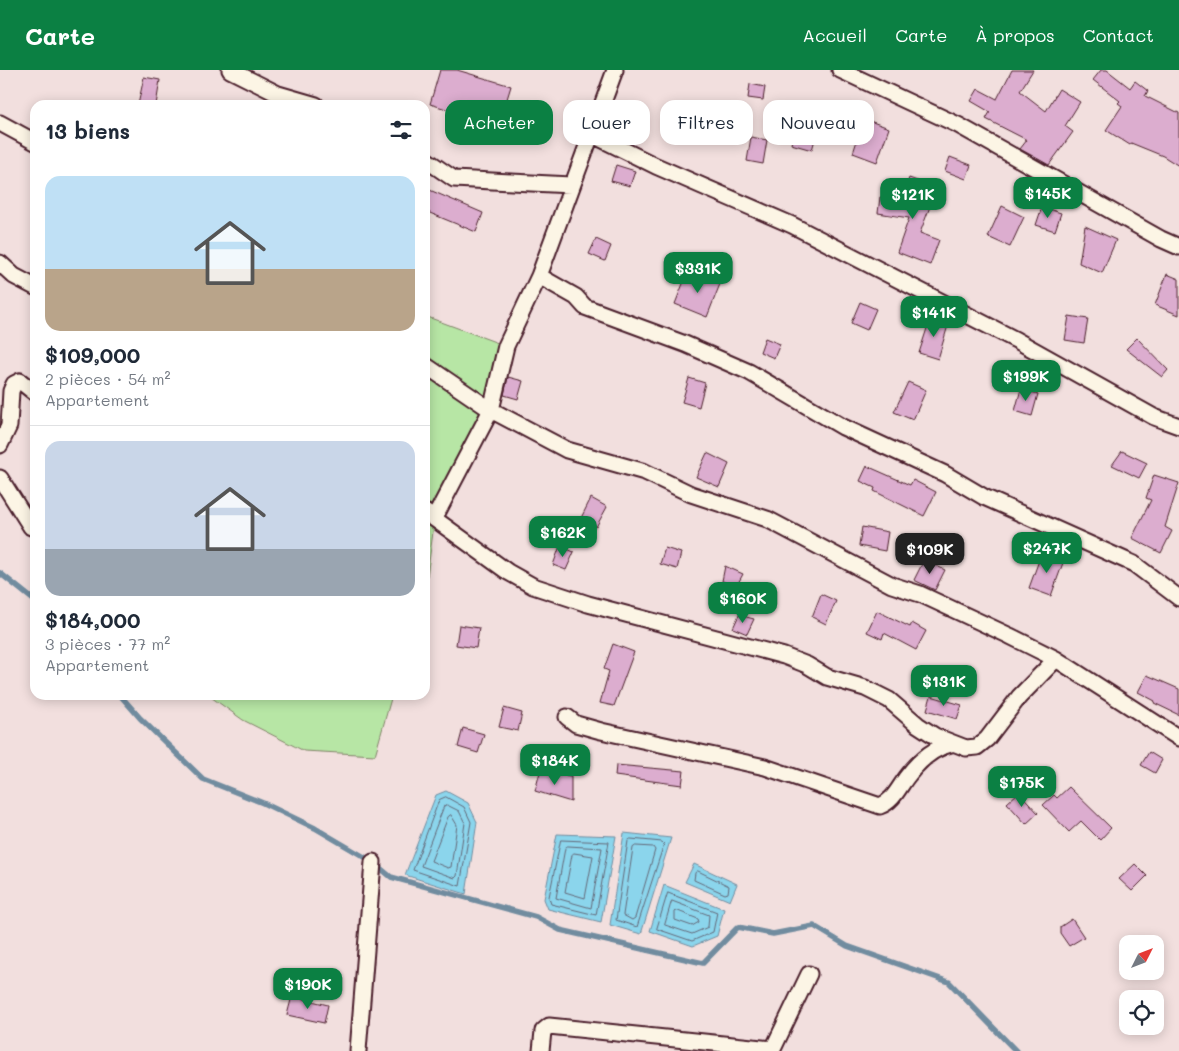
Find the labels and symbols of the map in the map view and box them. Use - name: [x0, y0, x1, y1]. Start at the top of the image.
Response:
- pin: $145K: [1013, 176, 1083, 219]
- pin: $121K: [878, 178, 948, 220]
- pin: $331K: [663, 252, 733, 294]
- pin: $141K: [899, 296, 969, 338]
- pin: $199K: [991, 360, 1061, 402]
- pin: $162K: [528, 516, 598, 558]
- pin: $109K: [895, 532, 965, 575]
- pin: $247K: [1012, 532, 1082, 574]
- pin: $160K: [708, 582, 778, 624]
- pin: $131K: [909, 664, 979, 707]
- pin: $184K: [520, 744, 590, 786]
- pin: $175K: [987, 766, 1057, 808]
- north arrow: [1119, 935, 1164, 980]
- pin: $190K: [273, 968, 343, 1010]

